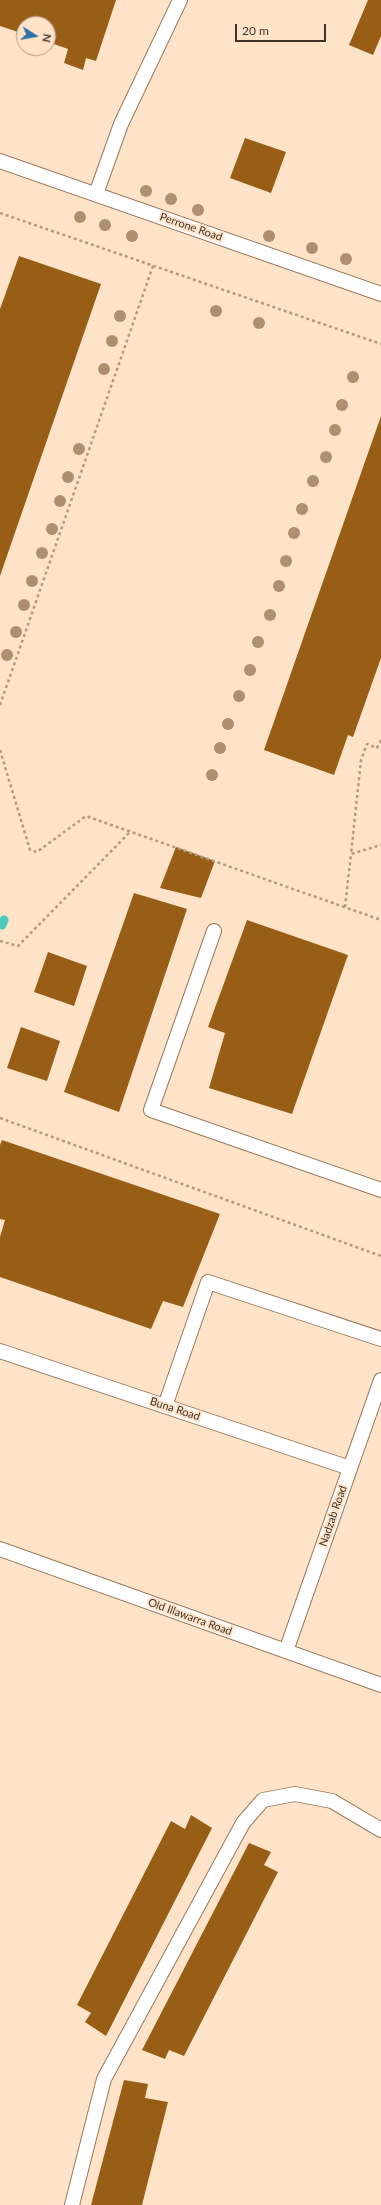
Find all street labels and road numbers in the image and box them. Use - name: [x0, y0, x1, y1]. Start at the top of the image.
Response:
- street label: Perrone Road: [158, 210, 224, 244]
- street label: Buna Road: [148, 1395, 202, 1423]
- street label: Nadzab Road: [316, 1484, 350, 1548]
- street label: Old Illawarra Road: [146, 1596, 234, 1638]

